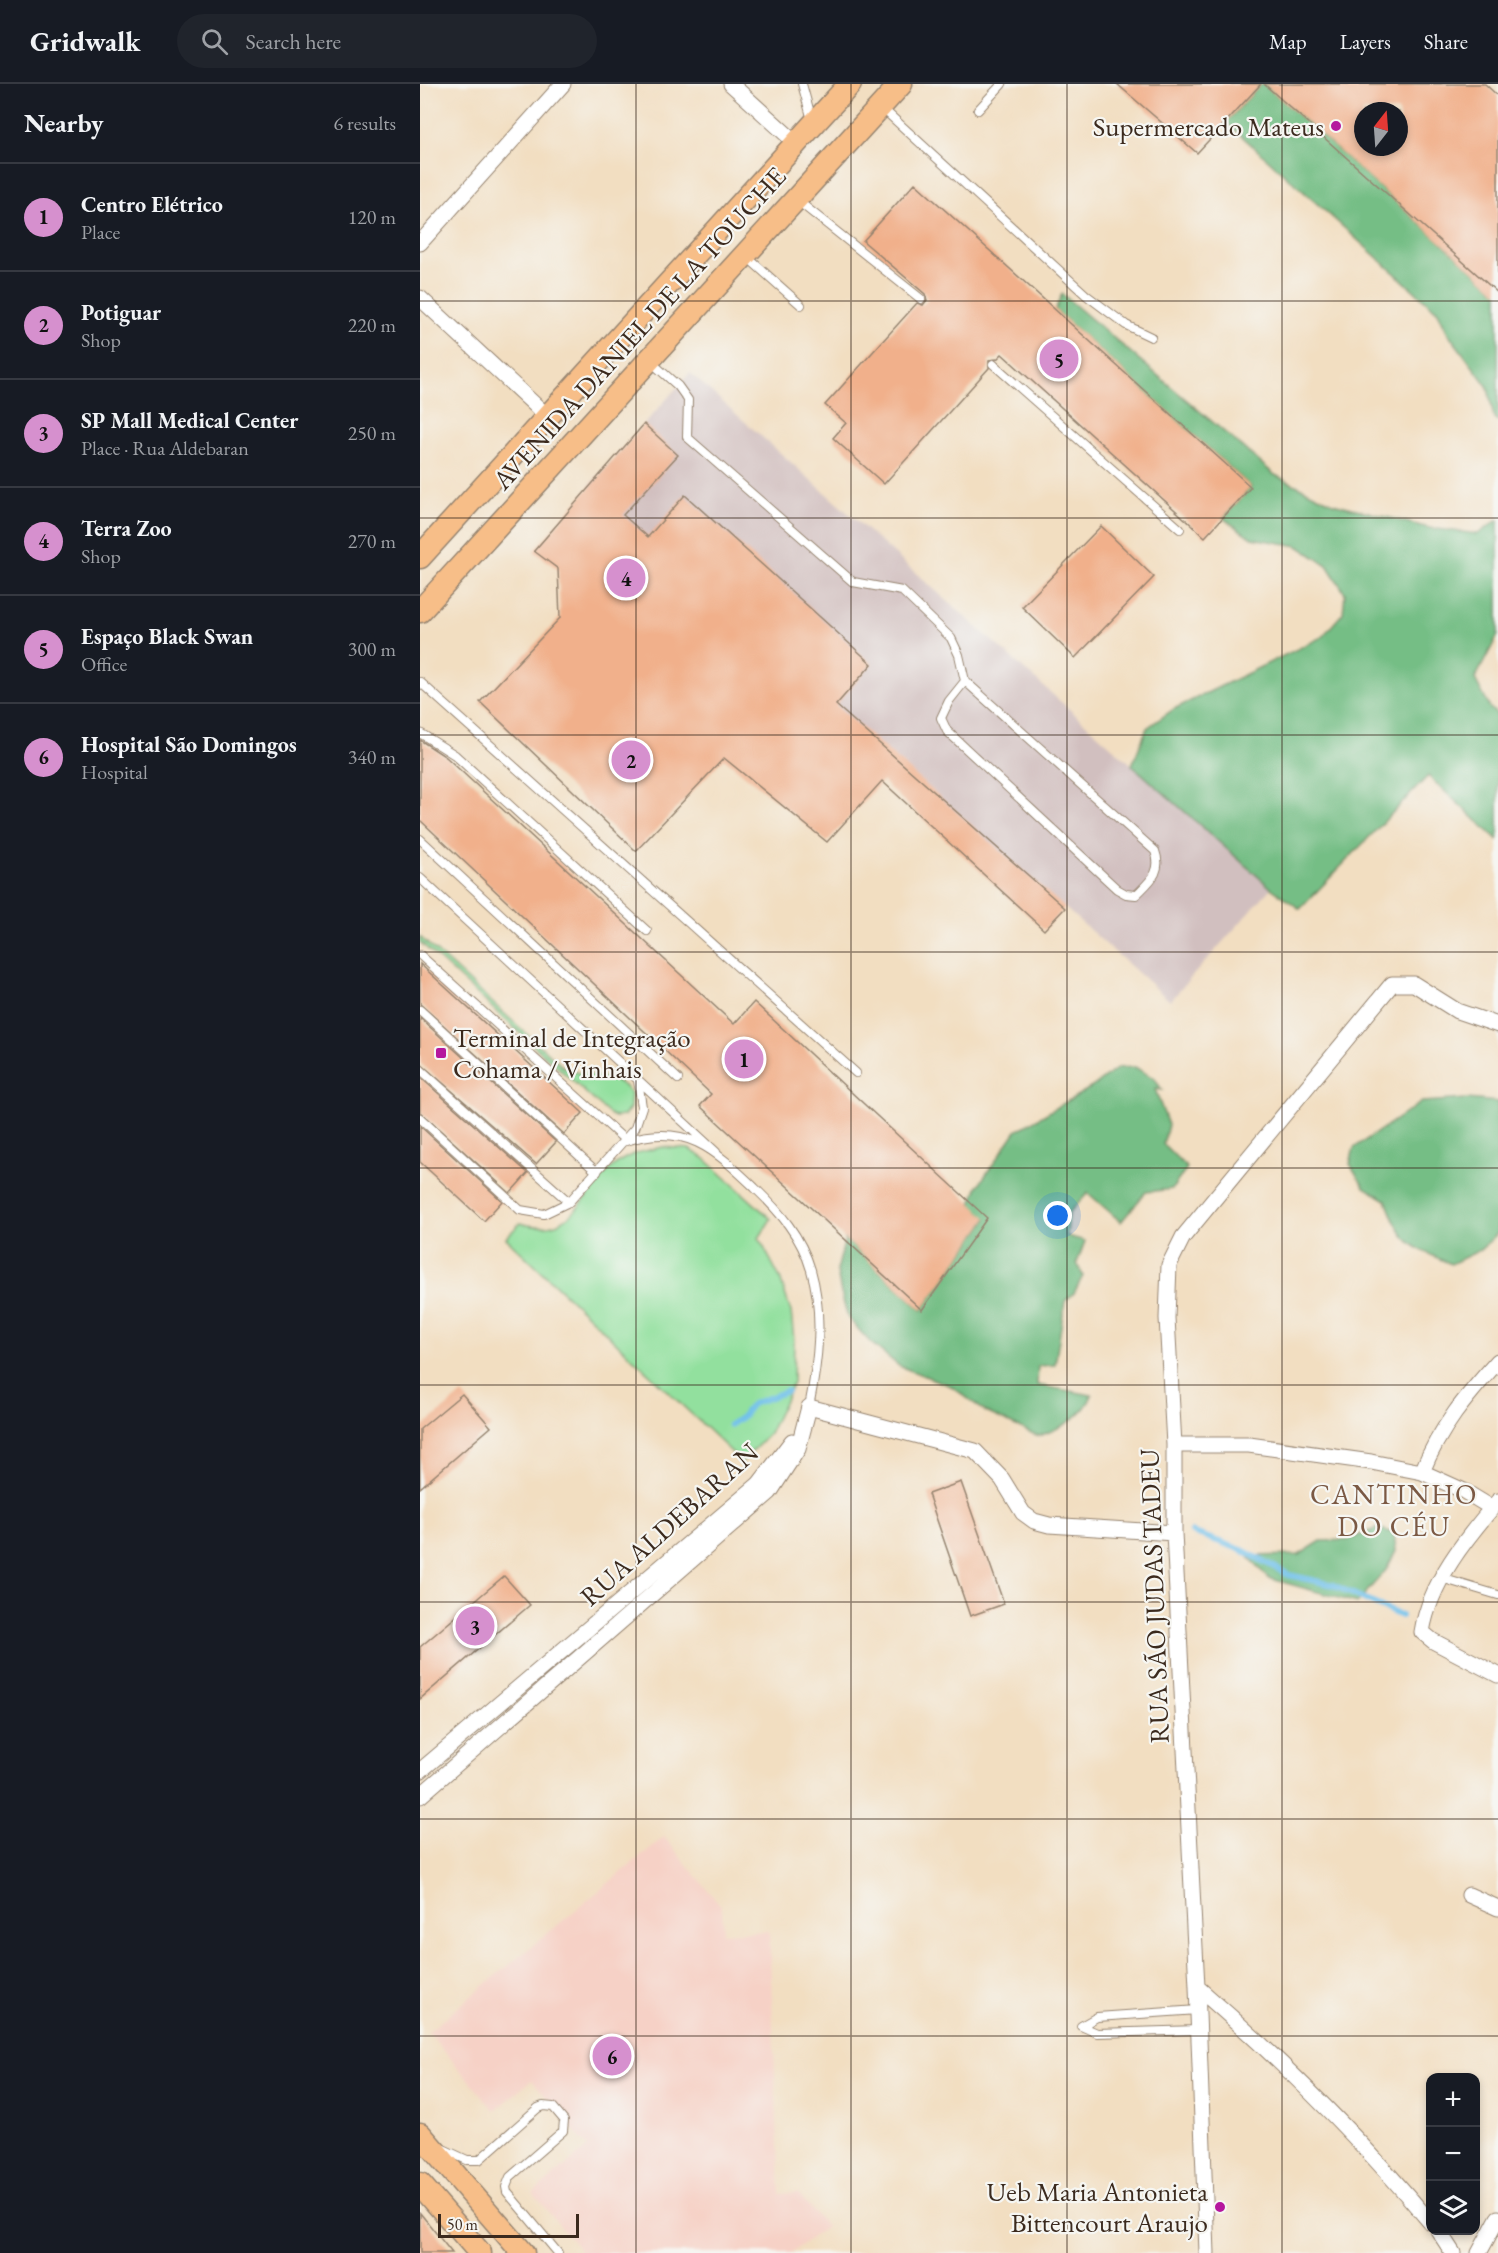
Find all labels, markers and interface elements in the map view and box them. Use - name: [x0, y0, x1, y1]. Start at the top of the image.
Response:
- search box: [177, 14, 597, 68]
- text: Gridwalk: [30, 23, 141, 59]
- icon: search: [198, 25, 231, 58]
- text: Search here: [246, 27, 341, 56]
- text: Map: [1269, 28, 1307, 55]
- text: Layers: [1340, 28, 1391, 55]
- text: Share: [1424, 28, 1468, 55]
- north arrow: [1354, 102, 1408, 156]
- text: Nearby: [24, 106, 104, 140]
- place label: Supermercado Mateus: [1093, 109, 1324, 144]
- text: 6 results: [333, 110, 396, 136]
- marker: Supermercado Mateus: [1329, 119, 1343, 133]
- street label: AVENIDA DANIEL DE LA TOUCHE: [484, 159, 793, 498]
- text: Centro Elétrico: [81, 190, 223, 219]
- text: 1: [38, 204, 49, 230]
- text: 120 m: [348, 204, 396, 230]
- text: Place: [81, 219, 120, 245]
- text: Potiguar: [81, 298, 161, 327]
- text: 2: [38, 312, 49, 338]
- text: 220 m: [348, 312, 396, 338]
- text: Shop: [81, 327, 121, 353]
- pin: 5: [1040, 336, 1078, 382]
- text: SP Mall Medical Center: [81, 406, 298, 435]
- text: 3: [38, 420, 49, 446]
- text: 250 m: [348, 420, 396, 446]
- text: Place · Rua Aldebaran: [81, 435, 249, 461]
- text: Terra Zoo: [81, 514, 172, 543]
- text: 4: [38, 528, 49, 554]
- text: 270 m: [348, 528, 396, 554]
- text: Shop: [81, 543, 121, 569]
- pin: 4: [606, 556, 646, 600]
- text: Espaço Black Swan: [81, 622, 253, 651]
- text: 5: [38, 636, 49, 662]
- text: 300 m: [348, 636, 396, 662]
- text: Office: [81, 651, 127, 677]
- text: Hospital São Domingos: [81, 730, 297, 759]
- pin: 2: [612, 738, 650, 782]
- text: 6: [38, 744, 49, 770]
- text: 340 m: [348, 744, 396, 770]
- text: Hospital: [81, 759, 148, 785]
- place label: Terminal de Integração Cohama / Vinhais: [453, 1020, 691, 1086]
- pin: 1: [724, 1036, 764, 1082]
- marker: Terminal de Integração Cohama / Vinhais: [434, 1046, 448, 1060]
- your location: [1043, 1201, 1072, 1230]
- street label: RUA ALDEBARAN: [572, 1434, 766, 1613]
- street label: RUA SÃO JUDAS TADEU: [1131, 1448, 1177, 1744]
- district label: CANTINHO DO CÉU: [1310, 1476, 1478, 1544]
- pin: 3: [456, 1604, 494, 1648]
- pin: 6: [592, 2034, 632, 2078]
- map controls: [1426, 2073, 1480, 2235]
- button: +: [1426, 2073, 1480, 2127]
- button: −: [1426, 2127, 1480, 2181]
- place label: Ueb Maria Antonieta Bittencourt Araujo: [986, 2174, 1208, 2240]
- button: layers: [1426, 2181, 1480, 2235]
- marker: Ueb Maria Antonieta Bittencourt Araujo: [1213, 2200, 1227, 2214]
- scale bar: [438, 2211, 579, 2238]
- text: 50 m: [447, 2214, 478, 2235]

